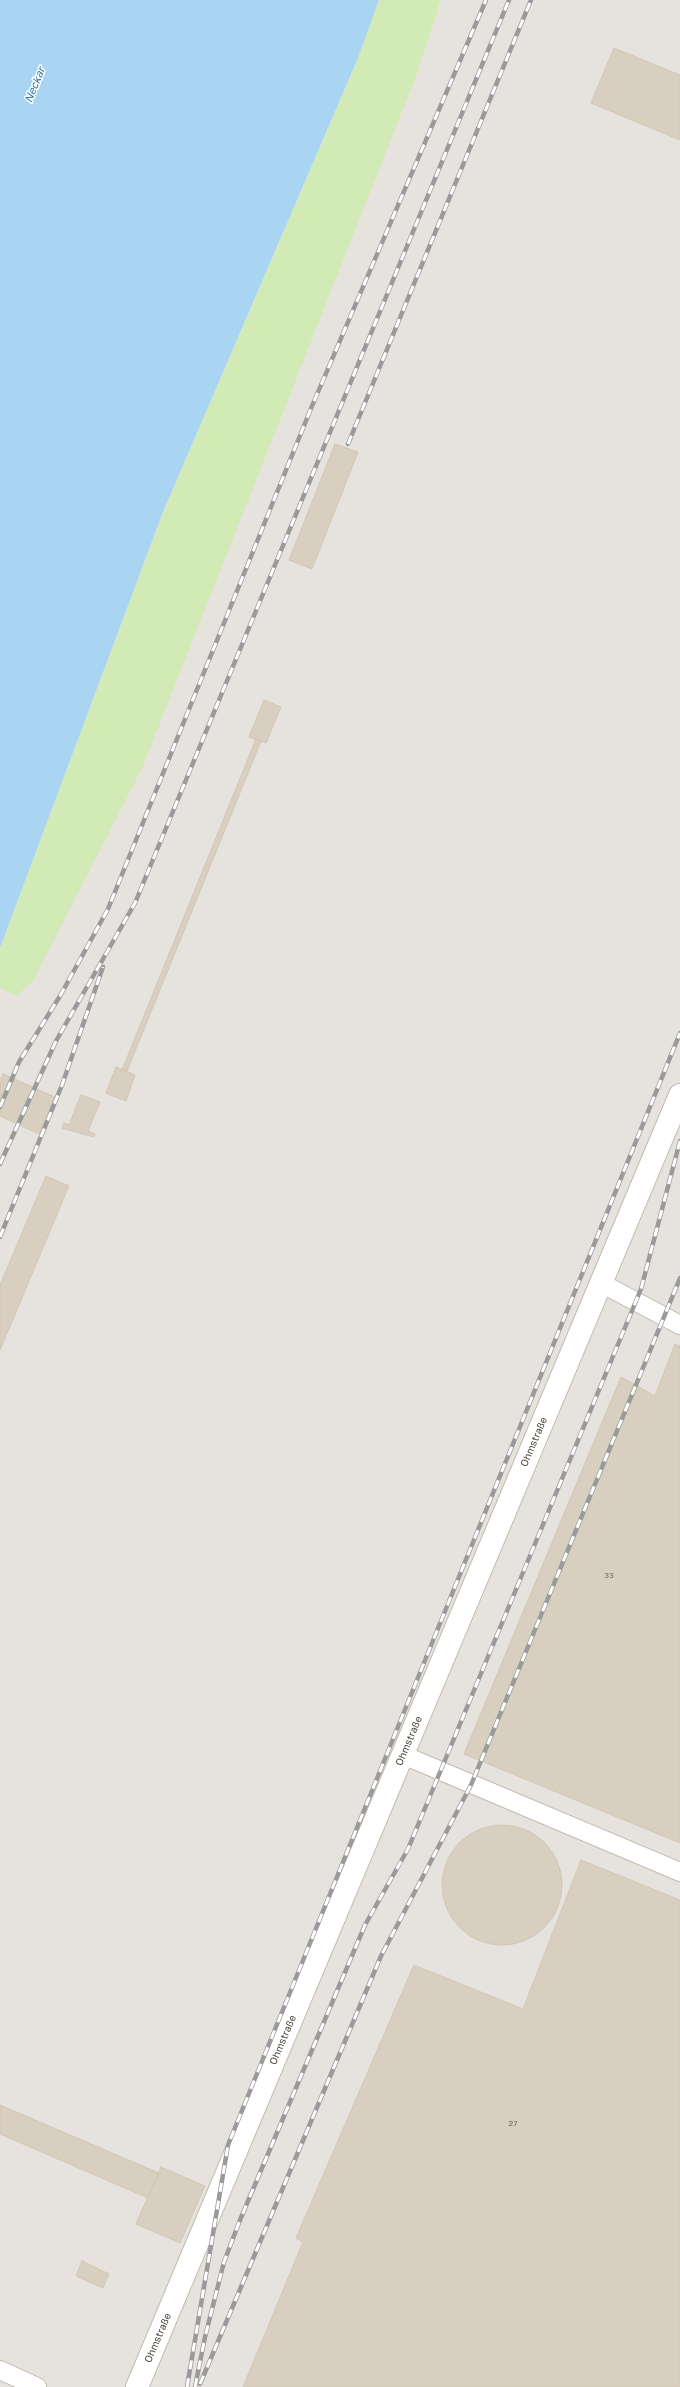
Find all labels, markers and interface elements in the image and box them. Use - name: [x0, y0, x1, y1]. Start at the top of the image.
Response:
- water label: Neckar: [22, 65, 48, 105]
- street label: Ohmstraße: [518, 1415, 550, 1469]
- house number: 33: [604, 1570, 614, 1580]
- street label: Ohmstraße: [393, 1714, 425, 1768]
- street label: Ohmstraße: [267, 2013, 299, 2067]
- house number: 27: [509, 2118, 517, 2128]
- street label: Ohmstraße: [142, 2311, 174, 2365]

